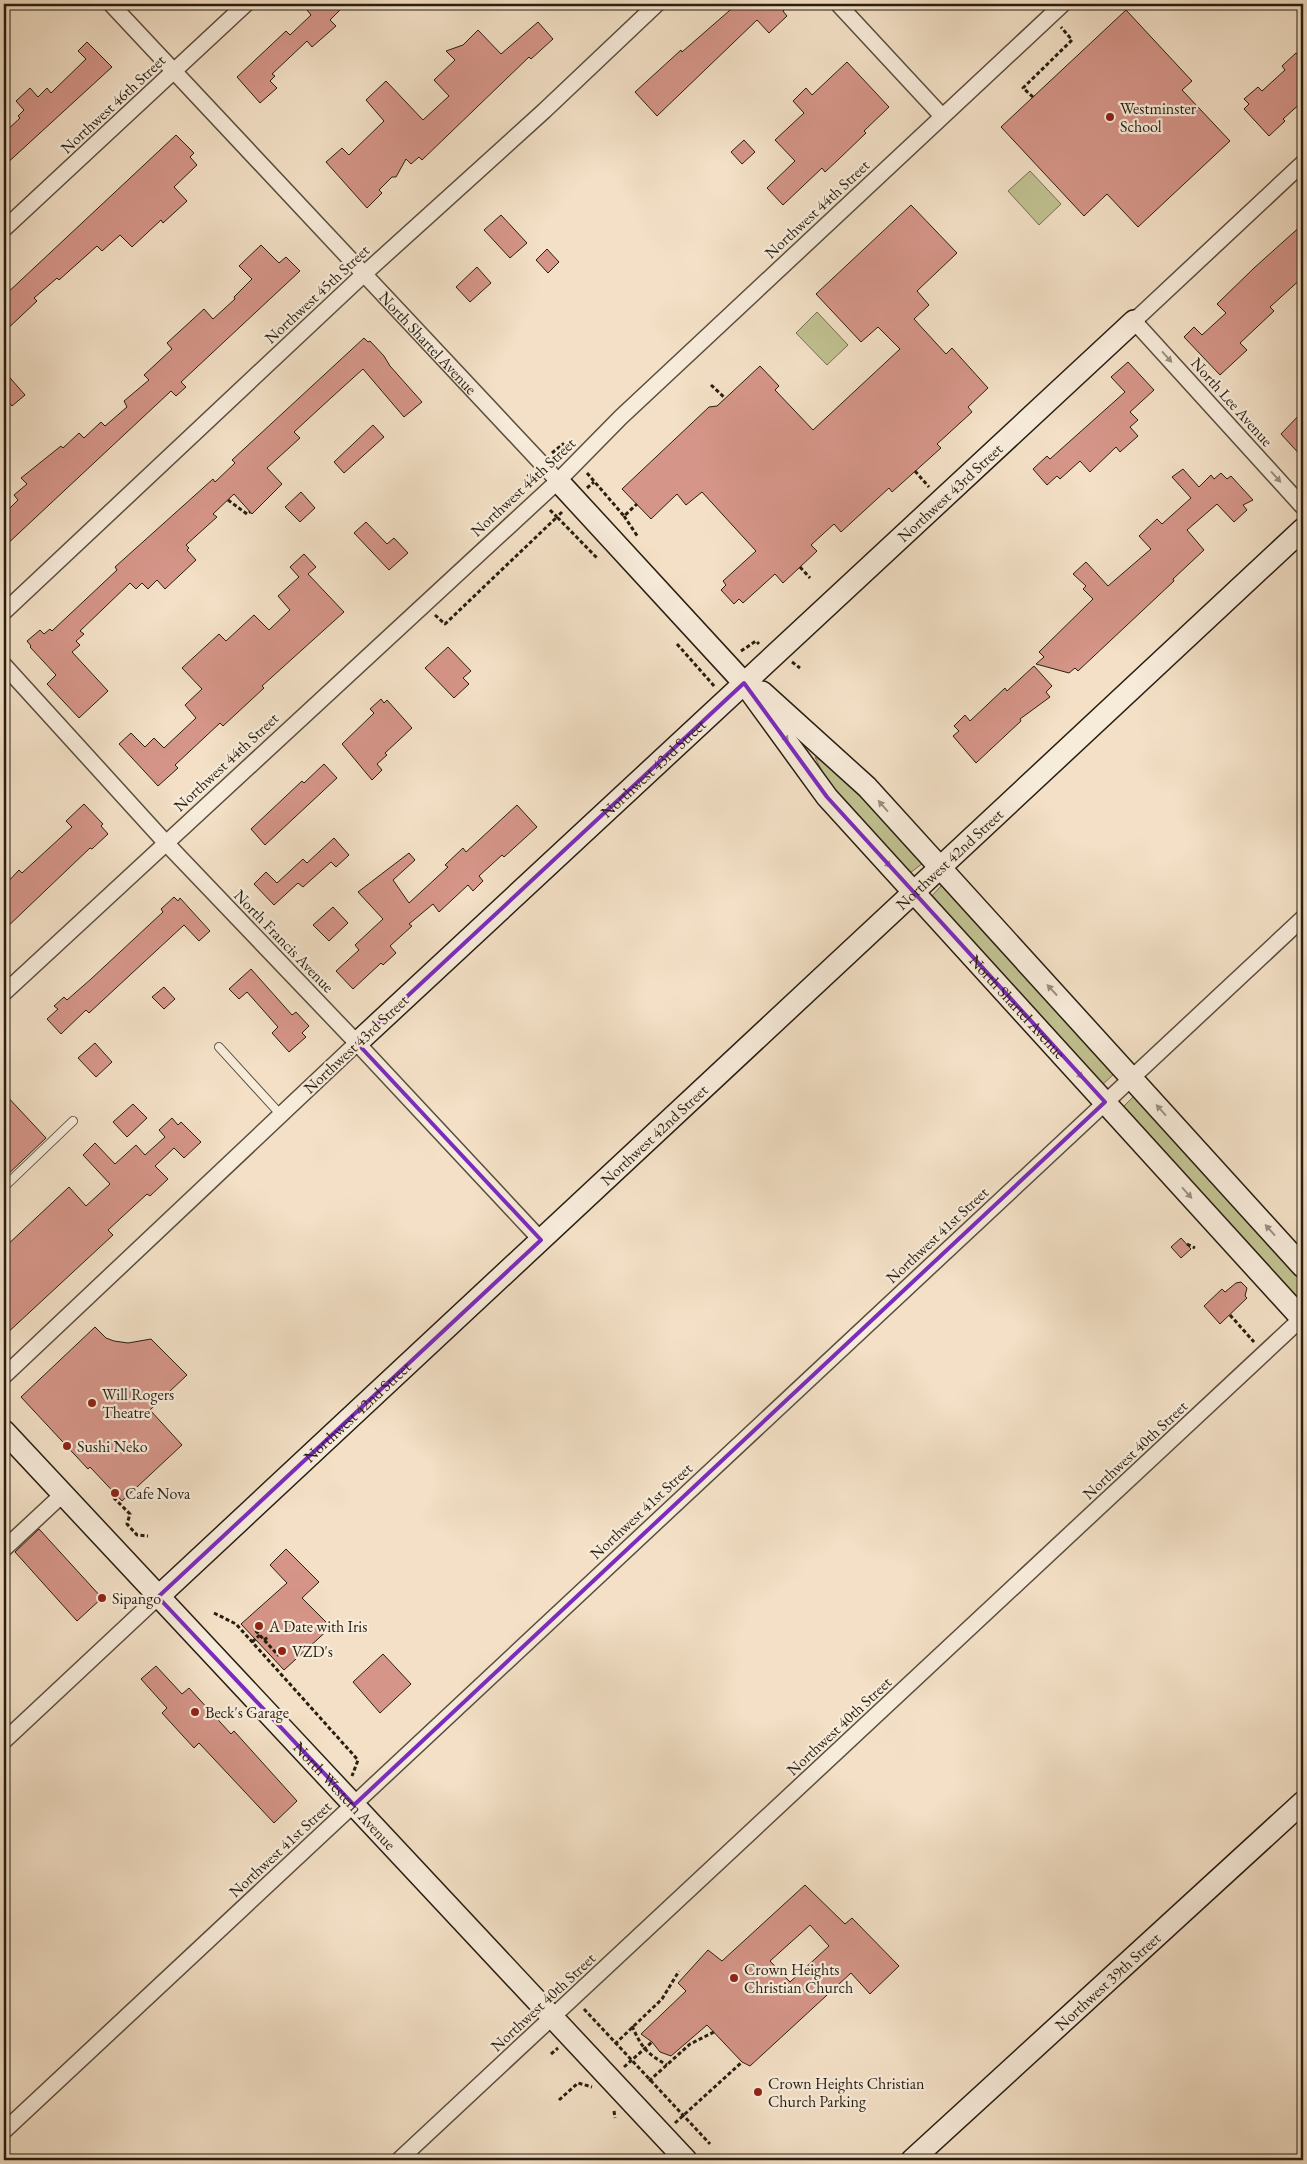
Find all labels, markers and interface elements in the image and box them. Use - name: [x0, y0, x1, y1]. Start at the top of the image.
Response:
- street label: Northwest 46th Street: [56, 50, 170, 158]
- place label: Westminster School: [1120, 98, 1197, 137]
- marker: Westminster School: [1104, 111, 1116, 123]
- street label: Northwest 44th Street: [760, 155, 874, 263]
- street label: Northwest 45th Street: [260, 240, 374, 348]
- street label: North Shartel Avenue: [375, 286, 482, 399]
- one-way arrow: [1161, 350, 1173, 362]
- street label: North Lee Avenue: [1186, 353, 1278, 451]
- street label: Northwest 44th Street: [466, 433, 580, 541]
- street label: Northwest 43rd Street: [893, 438, 1007, 546]
- one-way arrow: [1270, 471, 1282, 483]
- street label: Northwest 44th Street: [169, 708, 283, 816]
- street label: Northwest 43rd Street: [596, 714, 710, 822]
- one-way arrow: [779, 729, 789, 743]
- one-way arrow: [877, 800, 889, 812]
- street label: Northwest 42nd Street: [891, 804, 1007, 914]
- one-way arrow: [880, 855, 892, 867]
- street label: North Francis Avenue: [229, 885, 339, 997]
- street label: North Shartel Avenue: [965, 950, 1071, 1063]
- one-way arrow: [1046, 984, 1058, 996]
- street label: Northwest 43rd Street: [299, 990, 413, 1098]
- one-way arrow: [1072, 1066, 1084, 1078]
- street label: Northwest 42nd Street: [596, 1079, 712, 1190]
- one-way arrow: [1155, 1105, 1167, 1117]
- street label: Northwest 41st Street: [881, 1182, 993, 1288]
- one-way arrow: [1181, 1186, 1193, 1198]
- one-way arrow: [1265, 1224, 1276, 1237]
- street label: Northwest 42nd Street: [299, 1356, 415, 1467]
- place label: Will Rogers Theatre: [102, 1384, 174, 1423]
- street label: Northwest 40th Street: [1078, 1396, 1192, 1504]
- marker: Will Rogers Theatre: [86, 1397, 98, 1409]
- place label: Sushi Neko: [77, 1436, 148, 1457]
- marker: Sushi Neko: [61, 1440, 73, 1452]
- street label: Northwest 41st Street: [585, 1458, 697, 1564]
- place label: Cafe Nova: [125, 1483, 191, 1504]
- marker: Cafe Nova: [109, 1487, 121, 1499]
- place label: Sipango: [112, 1588, 161, 1609]
- marker: Sipango: [96, 1592, 108, 1604]
- place label: A Date with Iris: [268, 1616, 367, 1637]
- marker: A Date with Iris: [253, 1620, 265, 1632]
- place label: VZD's: [292, 1641, 333, 1662]
- marker: VZD's: [276, 1645, 288, 1657]
- street label: Northwest 40th Street: [782, 1672, 896, 1780]
- place label: Beck's Garage: [205, 1702, 289, 1723]
- marker: Beck's Garage: [189, 1706, 201, 1718]
- street label: North Western Avenue: [289, 1737, 401, 1854]
- street label: Northwest 41st Street: [224, 1796, 336, 1902]
- street label: Northwest 39th Street: [1050, 1927, 1165, 2035]
- street label: Northwest 40th Street: [486, 1948, 600, 2056]
- place label: Crown Heights Christian Church: [744, 1959, 853, 1998]
- marker: Crown Heights Christian Church: [728, 1972, 740, 1984]
- place label: Crown Heights Christian Church Parking: [768, 2073, 925, 2112]
- marker: Crown Heights Christian Church Parking: [752, 2086, 764, 2098]

